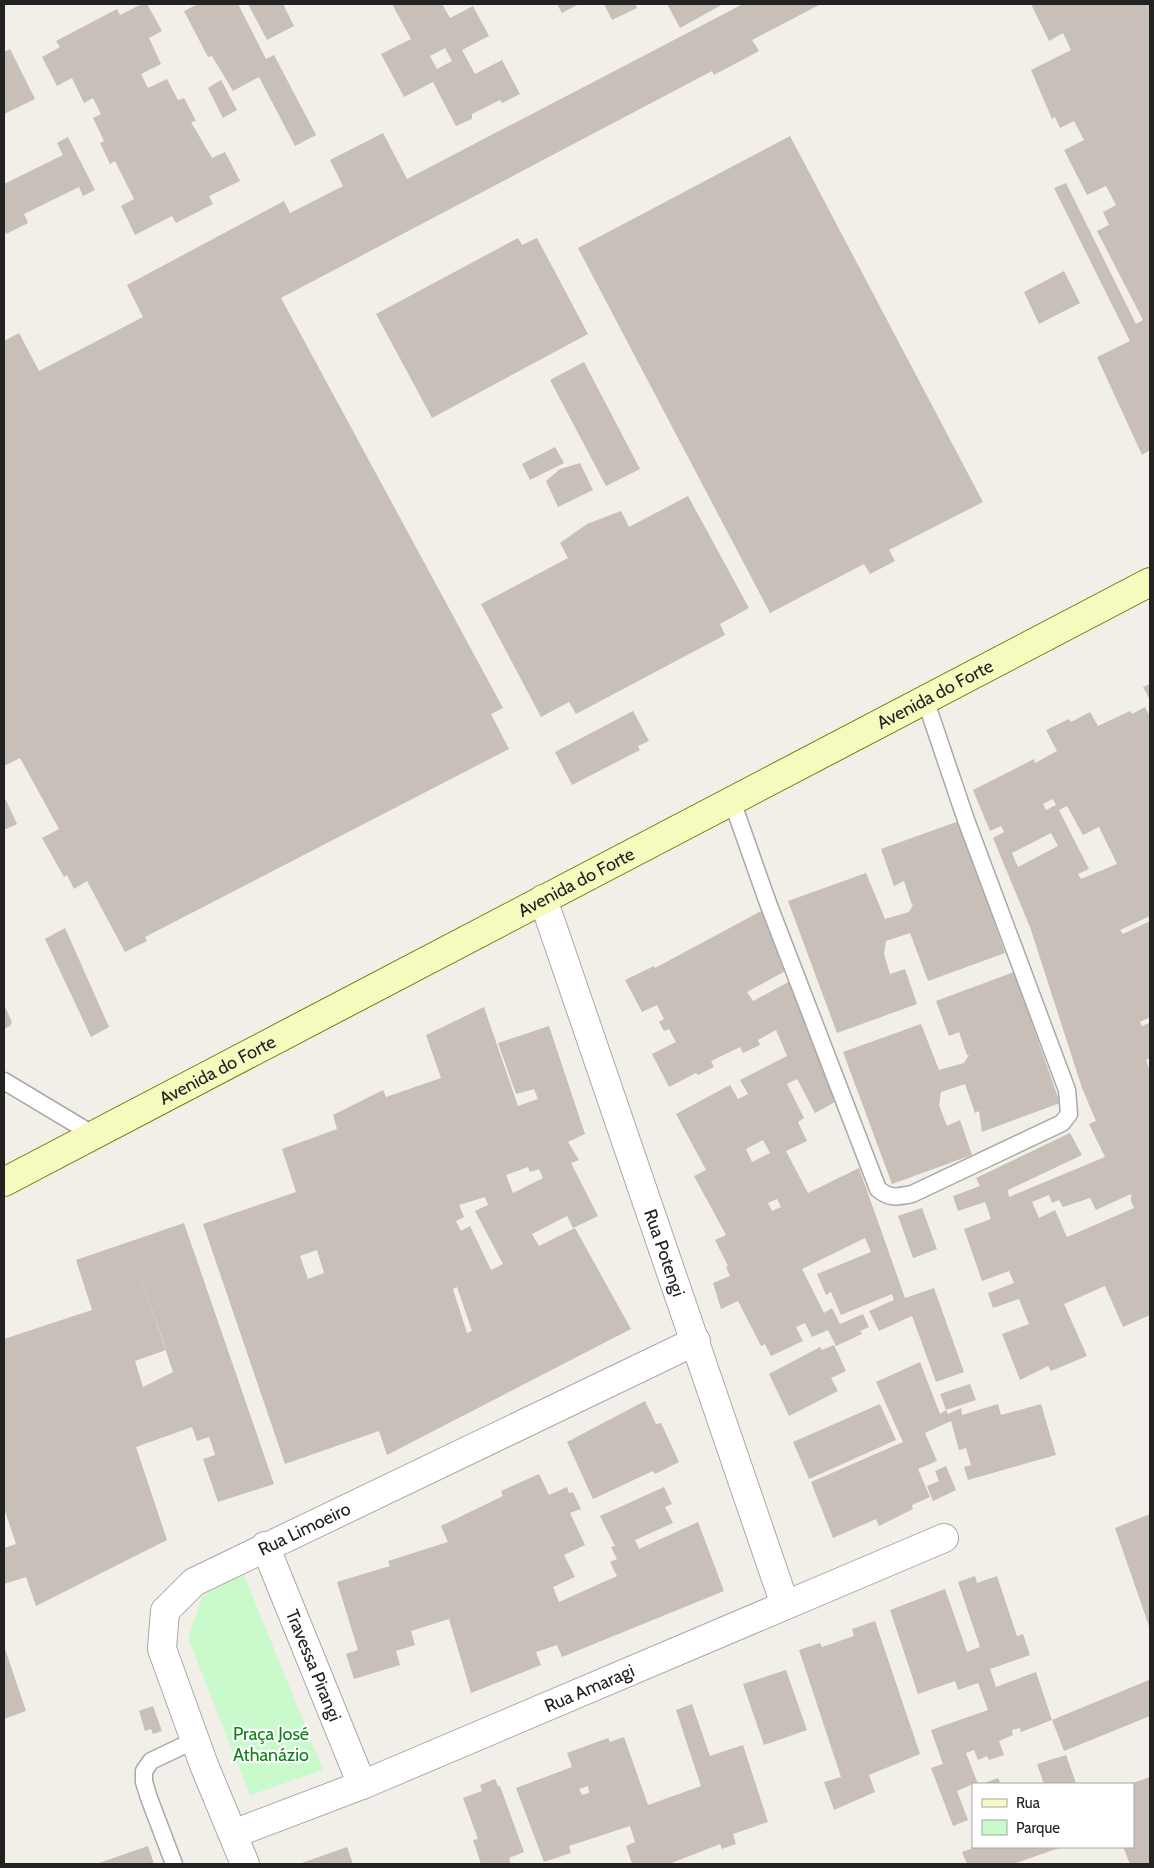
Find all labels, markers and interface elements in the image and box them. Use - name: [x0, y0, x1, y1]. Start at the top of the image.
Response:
- street label: Avenida do Forte: [873, 655, 997, 734]
- street label: Avenida do Forte: [514, 843, 638, 922]
- street label: Avenida do Forte: [156, 1031, 279, 1110]
- street label: Rua Potengi: [639, 1206, 689, 1299]
- street label: Rua Limoeiro: [255, 1498, 354, 1561]
- street label: Travessa Pirangi: [281, 1606, 346, 1725]
- street label: Rua Amaragi: [541, 1660, 638, 1717]
- park label: Praça José Athanázio: [233, 1723, 309, 1766]
- legend: [972, 1783, 1134, 1848]
- text: Rua: [1016, 1794, 1041, 1812]
- text: Parque: [1016, 1819, 1060, 1837]

